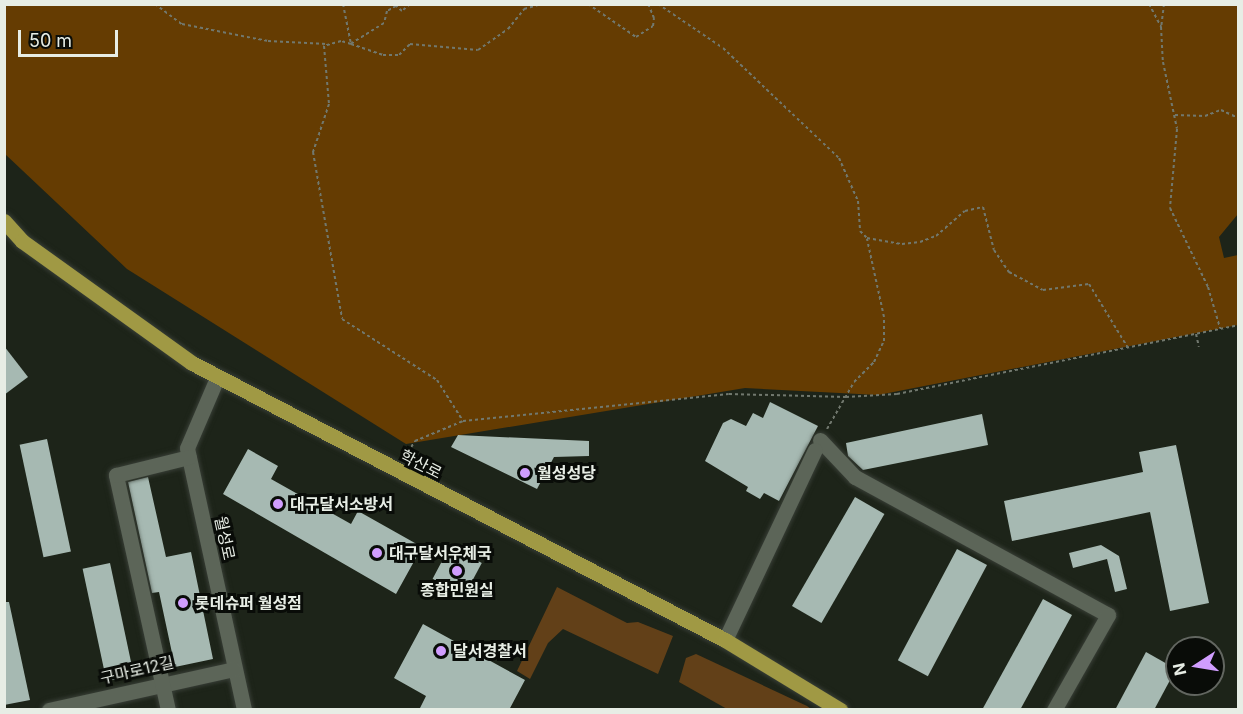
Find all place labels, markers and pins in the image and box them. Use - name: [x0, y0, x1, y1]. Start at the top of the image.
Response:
- place label: 월성성당: [537, 463, 596, 483]
- marker: 월성성당: [518, 466, 532, 480]
- place label: 대구달서소방서: [290, 494, 393, 514]
- marker: 대구달서소방서: [271, 497, 285, 511]
- place label: 대구달서우체국: [389, 543, 492, 563]
- marker: 대구달서우체국: [370, 546, 384, 560]
- marker: 종합민원실: [450, 564, 464, 578]
- place label: 종합민원실: [420, 580, 494, 600]
- place label: 롯데슈퍼 월성점: [195, 593, 302, 613]
- marker: 롯데슈퍼 월성점: [176, 596, 190, 610]
- place label: 달서경찰서: [453, 641, 527, 661]
- marker: 달서경찰서: [434, 644, 448, 658]

